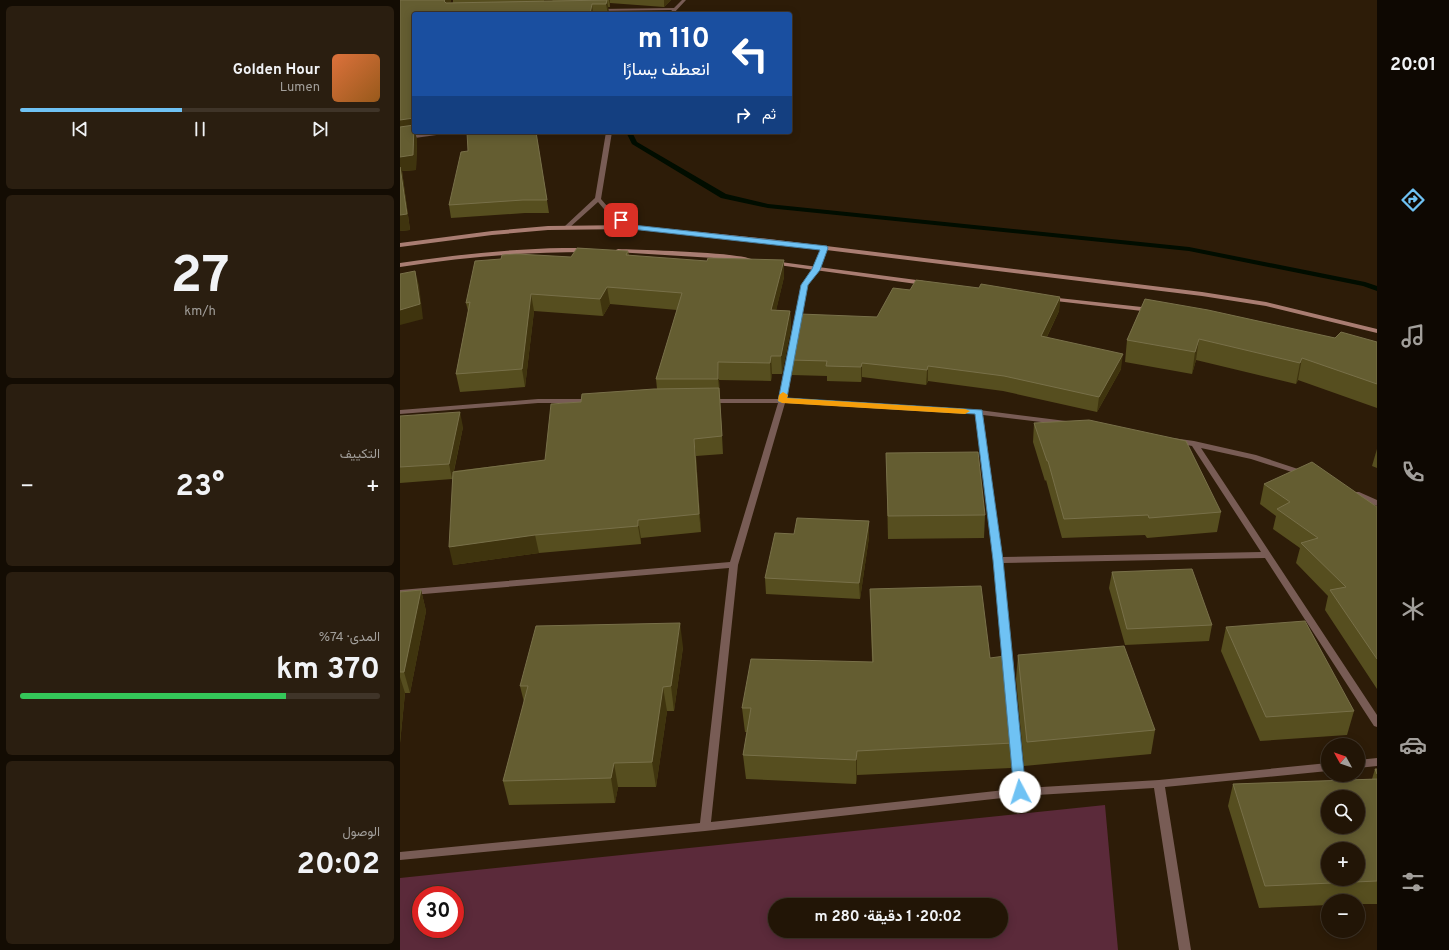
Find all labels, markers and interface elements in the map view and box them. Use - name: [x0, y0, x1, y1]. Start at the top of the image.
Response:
- text: 110 m: [638, 22, 710, 58]
- icon: left: [724, 28, 776, 80]
- text: 20:01: [1390, 54, 1436, 77]
- text: انعطف يسارًا: [623, 59, 710, 82]
- text: Golden Hour: [233, 61, 320, 80]
- text: Lumen: [280, 80, 320, 96]
- icon: right: [732, 104, 754, 126]
- text: ثم: [762, 106, 776, 125]
- icon: previous: [69, 118, 91, 140]
- icon: pause: [189, 118, 211, 140]
- icon: next: [309, 118, 331, 140]
- icon: directions: [1399, 186, 1427, 214]
- pin: [604, 203, 638, 237]
- icon: arrive: [610, 209, 632, 231]
- text: 27: [170, 245, 230, 311]
- text: km/h: [184, 304, 216, 320]
- icon: music: [1399, 322, 1427, 350]
- text: التكييف: [340, 447, 380, 463]
- icon: phone: [1399, 458, 1427, 486]
- text: 23°: [176, 469, 224, 506]
- text: −: [20, 474, 34, 501]
- text: +: [366, 474, 380, 501]
- icon: climate: [1399, 595, 1427, 623]
- text: المدى · 74%: [319, 630, 380, 646]
- text: 370 km: [276, 652, 380, 689]
- icon: car: [1399, 731, 1427, 759]
- north arrow: [1321, 738, 1365, 782]
- map controls: [1321, 738, 1365, 938]
- position arrow: [999, 771, 1041, 813]
- button: search: [1321, 790, 1365, 834]
- text: الوصول: [342, 825, 380, 841]
- button: +: [1321, 842, 1365, 886]
- text: 20:02: [297, 847, 380, 884]
- icon: filters: [1399, 868, 1427, 896]
- speed limit sign: 30: [412, 886, 464, 938]
- button: −: [1321, 894, 1365, 938]
- text: 20:02 · 1 دقيقة · 280 m: [815, 908, 961, 927]

